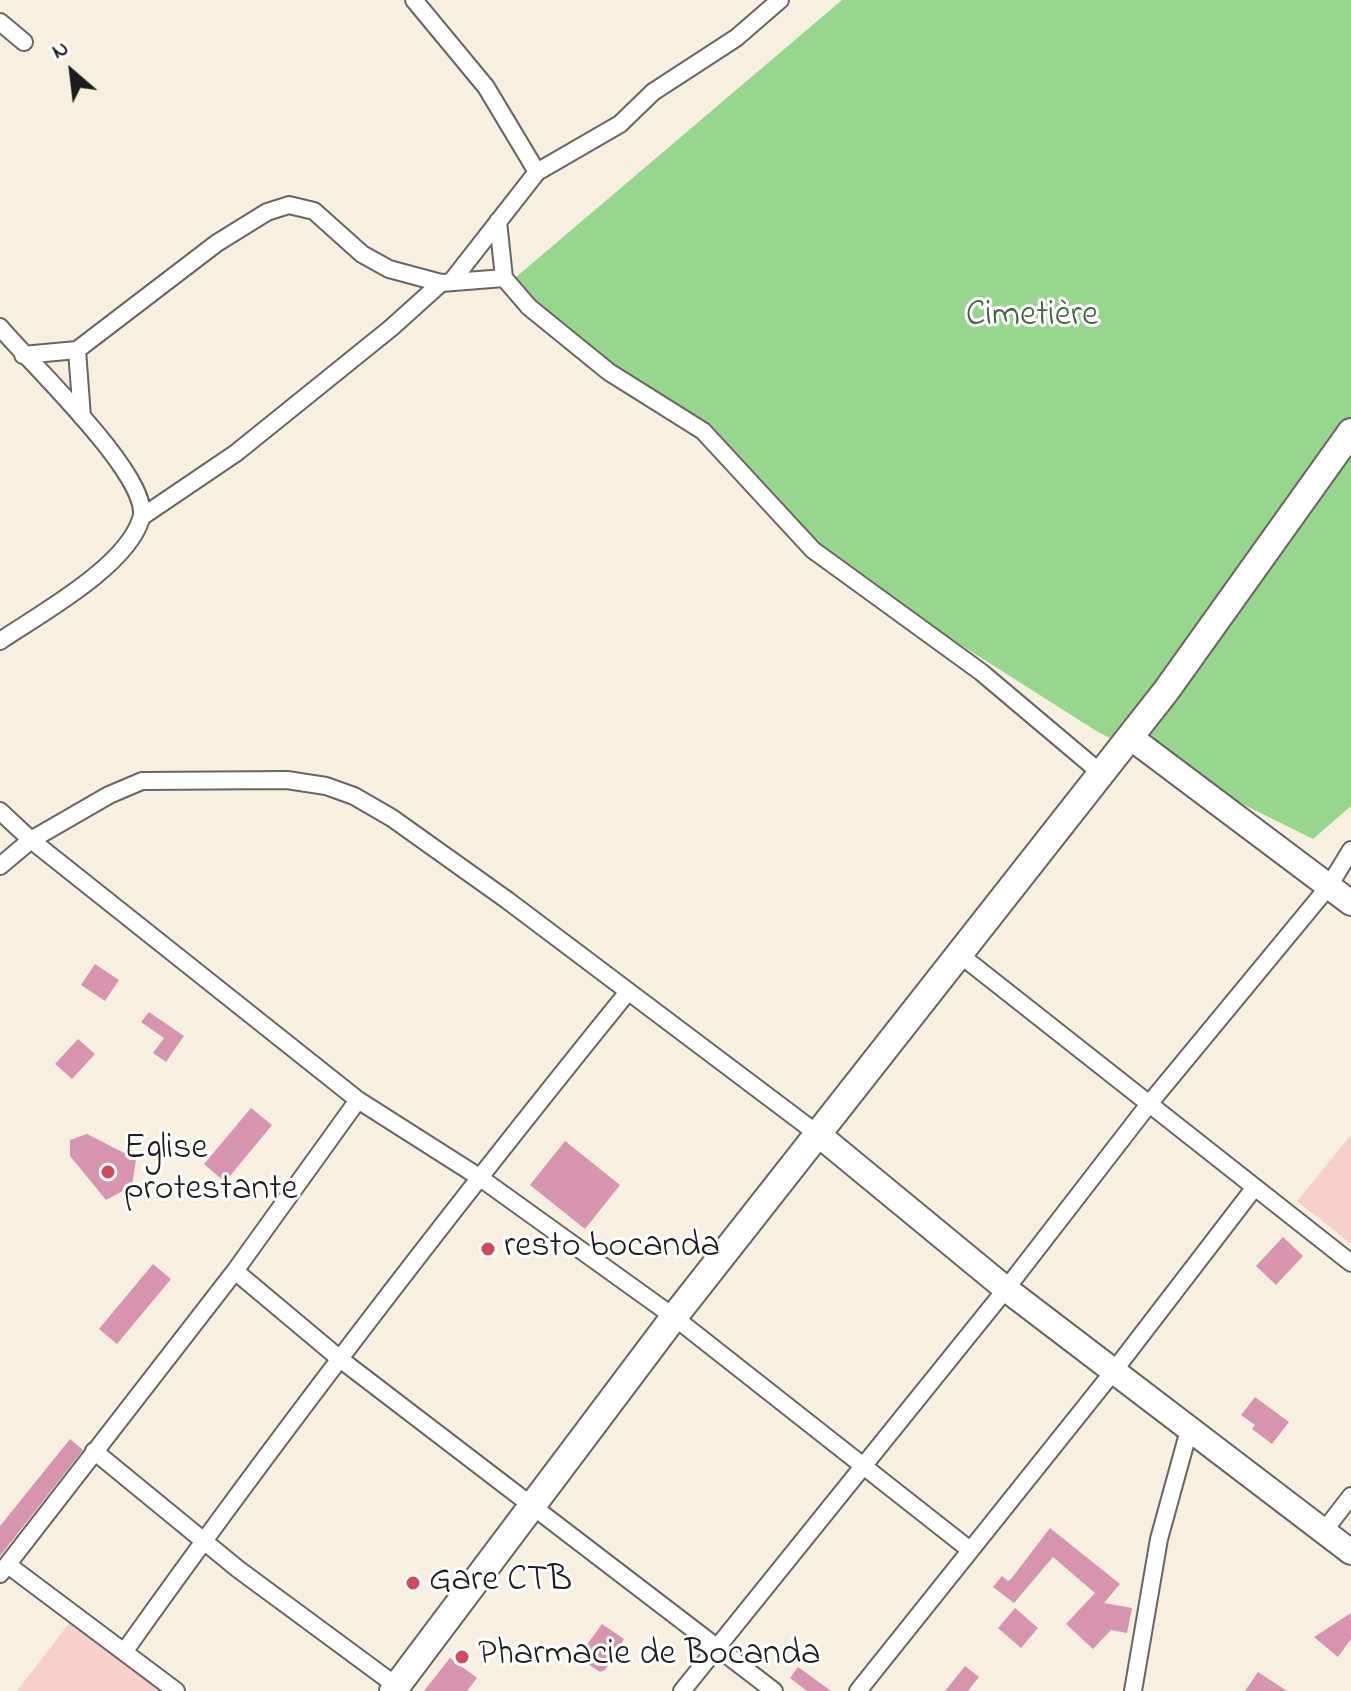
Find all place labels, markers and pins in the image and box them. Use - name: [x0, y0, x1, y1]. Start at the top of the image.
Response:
- place label: Eglise protestante: [124, 1129, 298, 1214]
- marker: Eglise protestante: [99, 1163, 117, 1181]
- place label: resto bocanda: [504, 1227, 720, 1271]
- marker: resto bocanda: [479, 1240, 497, 1258]
- place label: Gare CTB: [429, 1561, 572, 1605]
- marker: Gare CTB: [404, 1574, 422, 1592]
- place label: Pharmacie de Bocanda: [478, 1635, 821, 1679]
- marker: Pharmacie de Bocanda: [453, 1648, 471, 1666]

